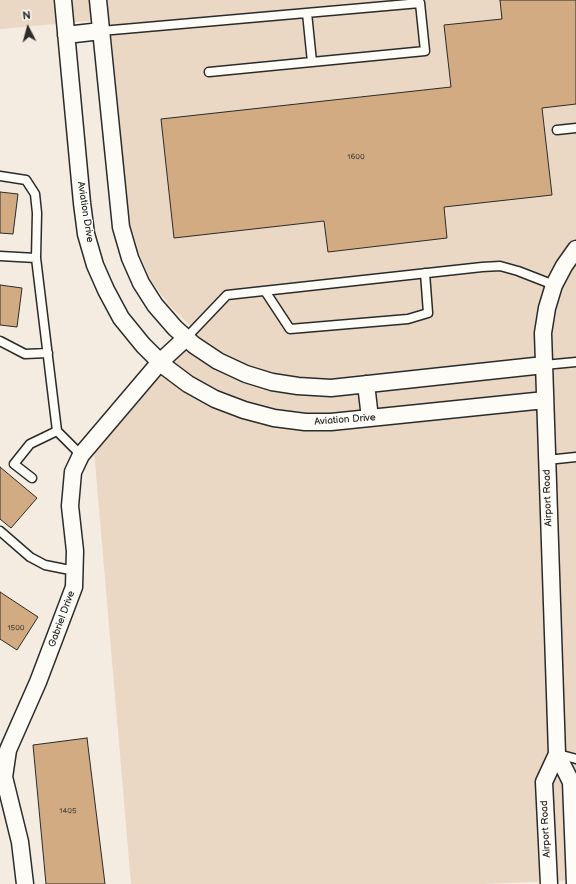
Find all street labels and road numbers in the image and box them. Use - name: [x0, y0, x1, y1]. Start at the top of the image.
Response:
- street label: Aviation Drive: [74, 181, 96, 243]
- street label: Aviation Drive: [314, 412, 376, 428]
- street label: Airport Road: [541, 469, 555, 527]
- street label: Gabriel Drive: [46, 589, 78, 649]
- street label: Airport Road: [539, 800, 553, 858]

